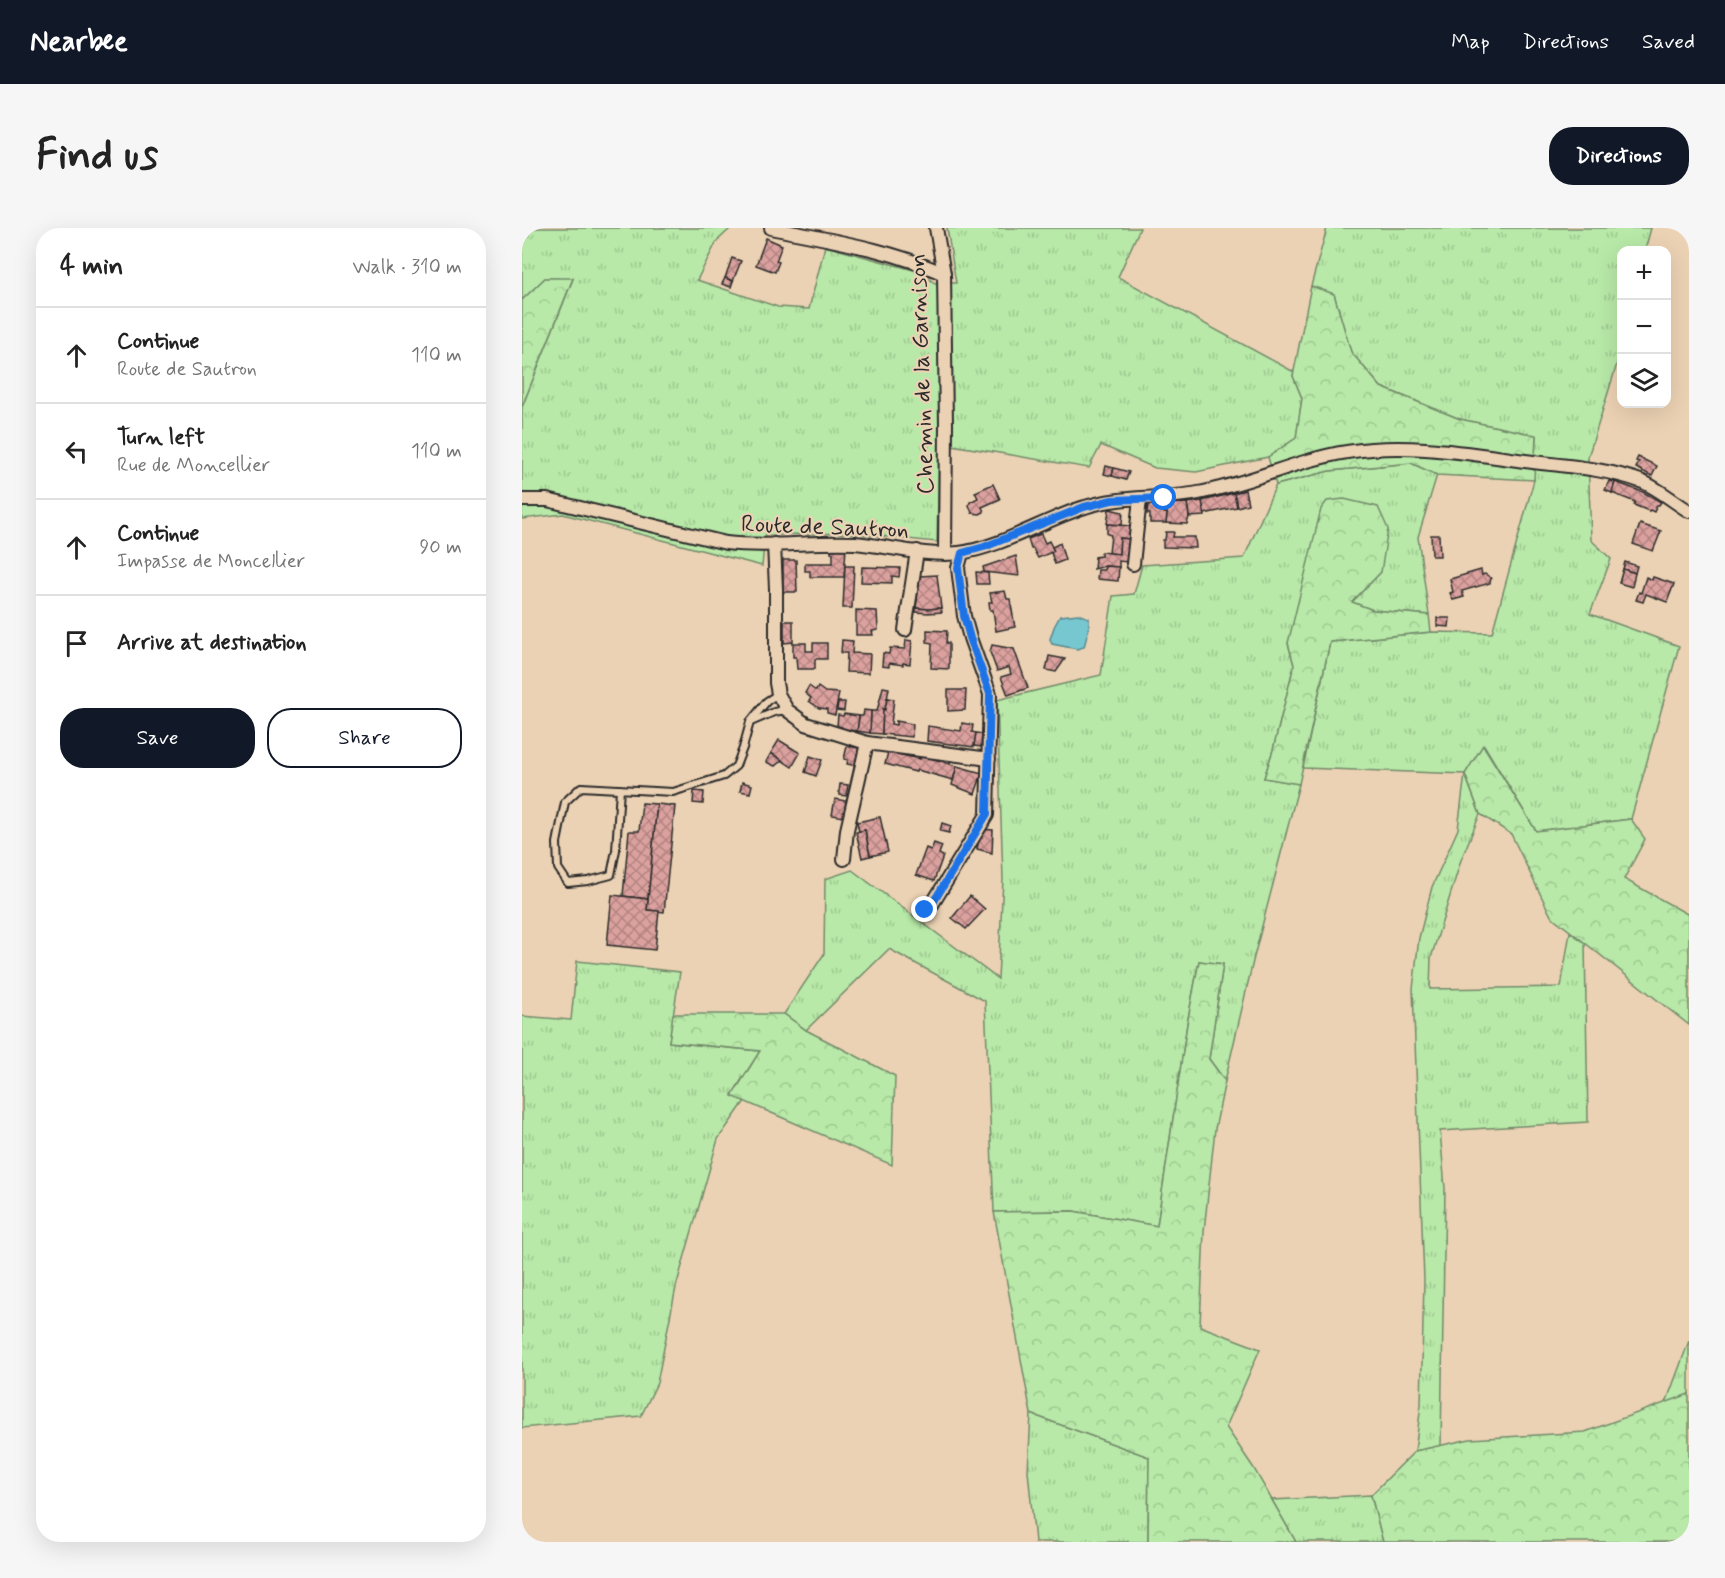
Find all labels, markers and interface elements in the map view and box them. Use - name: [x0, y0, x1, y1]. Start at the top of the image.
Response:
- text: Nearbee: [30, 24, 128, 61]
- text: Map: [1451, 28, 1490, 56]
- text: Directions: [1523, 28, 1609, 56]
- text: Saved: [1642, 28, 1695, 56]
- button: Directions: [1549, 127, 1689, 185]
- text: Find us: [36, 129, 158, 184]
- map controls: [1617, 246, 1671, 408]
- button: +: [1617, 246, 1671, 300]
- text: 4 min: [60, 250, 123, 284]
- street label: Chemin de la Garnison: [903, 253, 942, 495]
- text: Walk · 310 m: [352, 254, 462, 281]
- button: −: [1617, 300, 1671, 354]
- text: Continue: [117, 328, 199, 356]
- icon: ahead: [60, 339, 93, 372]
- text: 110 m: [411, 342, 462, 369]
- button: layers: [1617, 354, 1671, 408]
- text: Route de Sautron: [117, 356, 257, 383]
- text: Turn left: [117, 424, 205, 452]
- icon: left: [60, 435, 93, 468]
- text: 110 m: [411, 438, 462, 465]
- text: Rue de Moncellier: [117, 452, 270, 479]
- route start: [1150, 484, 1176, 510]
- street label: Route de Sautron: [740, 509, 909, 546]
- text: Continue: [117, 520, 199, 548]
- icon: ahead: [60, 531, 93, 564]
- text: 90 m: [419, 534, 462, 561]
- text: Impasse de Moncellier: [117, 548, 305, 575]
- icon: arrive: [60, 627, 93, 660]
- text: Arrive at destination: [117, 629, 307, 657]
- button: Save: [60, 708, 255, 768]
- button: Share: [267, 708, 462, 768]
- route end: [911, 896, 937, 922]

